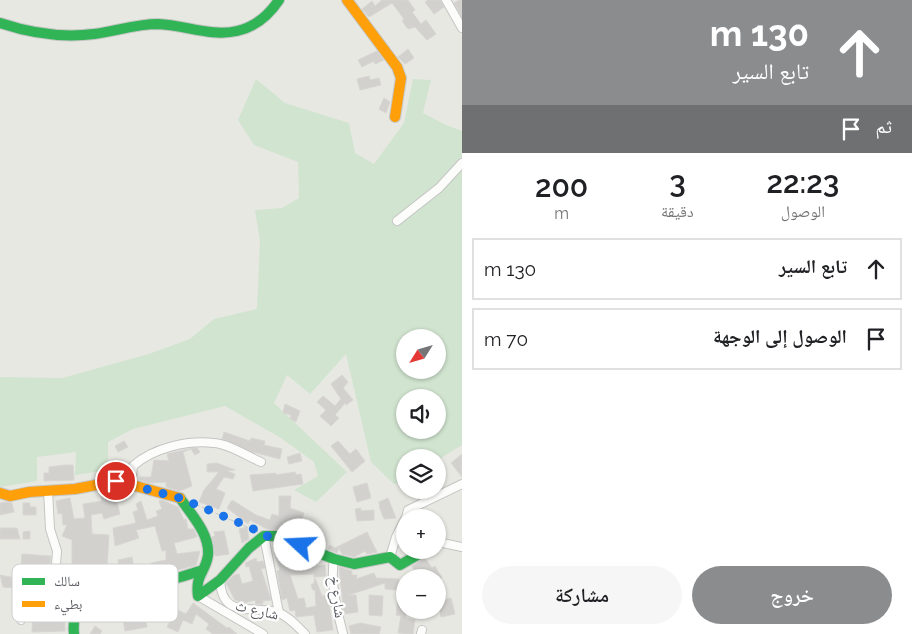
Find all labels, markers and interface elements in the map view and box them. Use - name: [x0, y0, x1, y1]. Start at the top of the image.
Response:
- text: 130 m: [710, 13, 809, 54]
- icon: ahead: [827, 20, 892, 85]
- text: تابع السير: [732, 58, 809, 84]
- icon: arrive: [837, 115, 865, 143]
- text: ثم: [875, 115, 892, 137]
- text: 3: [669, 165, 686, 200]
- text: 22:23: [767, 165, 839, 200]
- text: 200: [535, 169, 588, 204]
- text: دقيقة: [661, 202, 694, 221]
- text: الوصول: [781, 202, 825, 221]
- text: m: [554, 204, 569, 223]
- text: تابع السير: [779, 255, 847, 277]
- icon: ahead: [862, 255, 890, 283]
- text: 130 m: [484, 258, 536, 280]
- text: الوصول إلى الوجهة: [713, 325, 847, 347]
- icon: arrive: [862, 325, 890, 353]
- text: 70 m: [484, 328, 528, 350]
- north arrow: [396, 329, 446, 379]
- map controls: [396, 329, 446, 619]
- button: sound: [396, 389, 446, 439]
- button: layers: [396, 449, 446, 499]
- pin: [95, 460, 137, 502]
- icon: arrive: [102, 467, 130, 495]
- button: +: [396, 509, 446, 559]
- position arrow: [273, 518, 325, 570]
- legend: [12, 564, 178, 622]
- button: مشاركة: [482, 566, 682, 624]
- button: خروج: [692, 566, 892, 624]
- button: −: [396, 569, 446, 619]
- text: سالك: [54, 573, 80, 589]
- street label: شارع خ: [324, 575, 349, 619]
- text: بطيء: [54, 596, 83, 616]
- street label: شارع ث: [233, 596, 281, 625]

